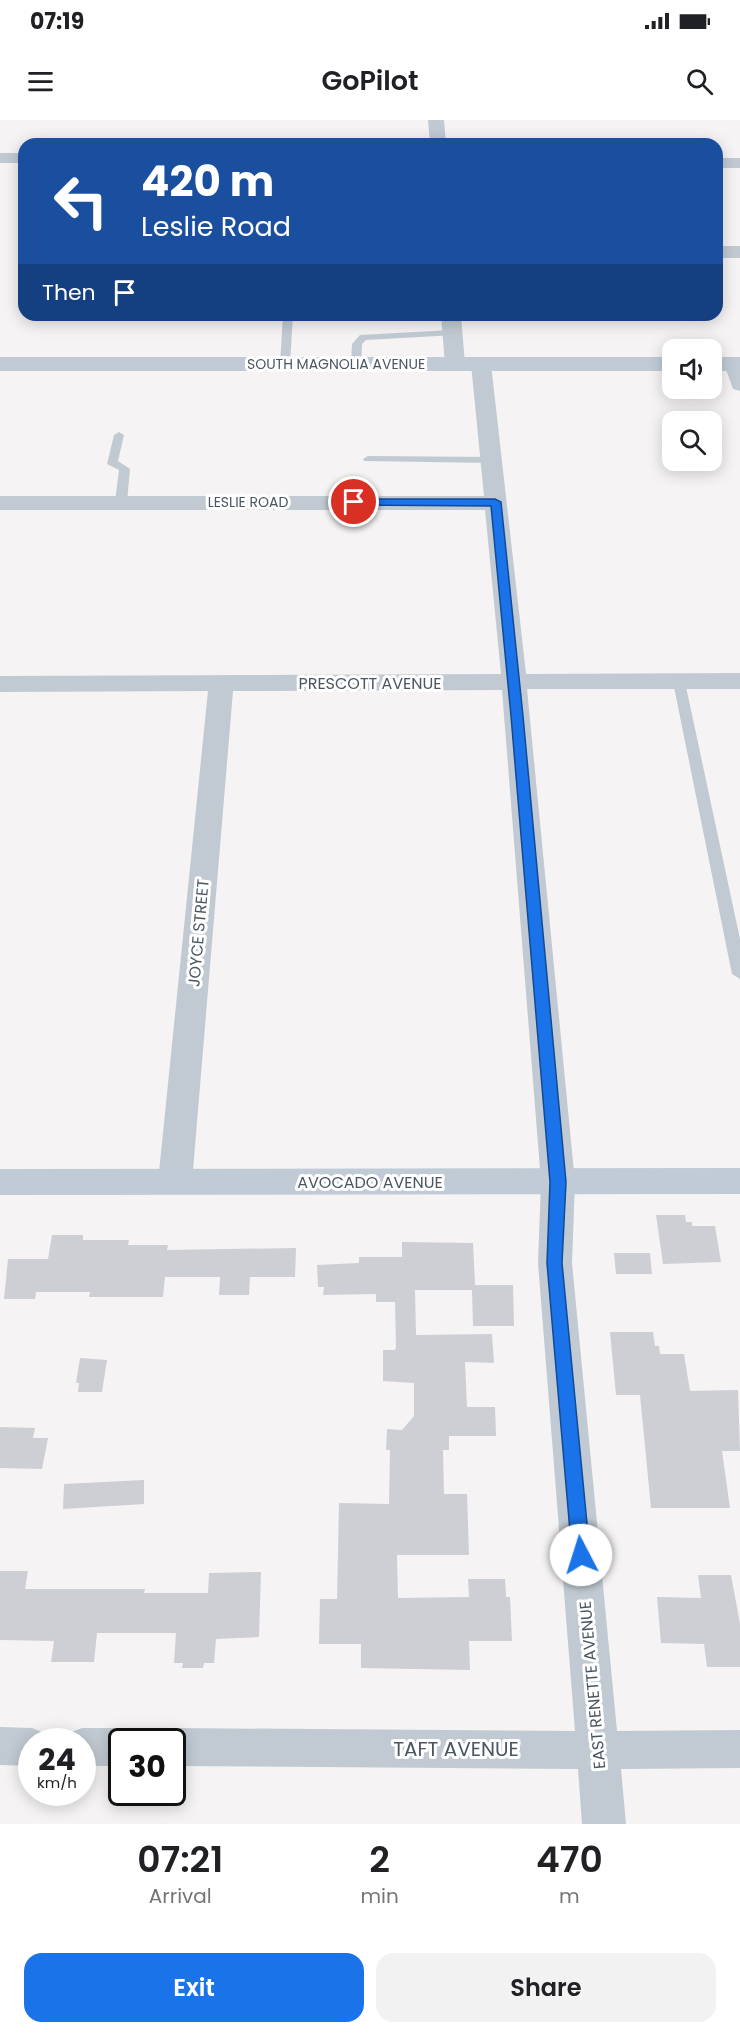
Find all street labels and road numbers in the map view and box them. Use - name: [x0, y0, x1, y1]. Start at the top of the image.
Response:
- street label: SOUTH MAGNOLIA AVENUE: [247, 354, 425, 374]
- street label: LESLIE ROAD: [208, 492, 288, 512]
- street label: PRESCOTT AVENUE: [298, 672, 442, 695]
- street label: JOYCE STREET: [182, 878, 215, 988]
- street label: AVOCADO AVENUE: [297, 1171, 443, 1194]
- street label: EAST RENETTE AVENUE: [574, 1600, 611, 1770]
- street label: TAFT AVENUE: [393, 1735, 519, 1763]

